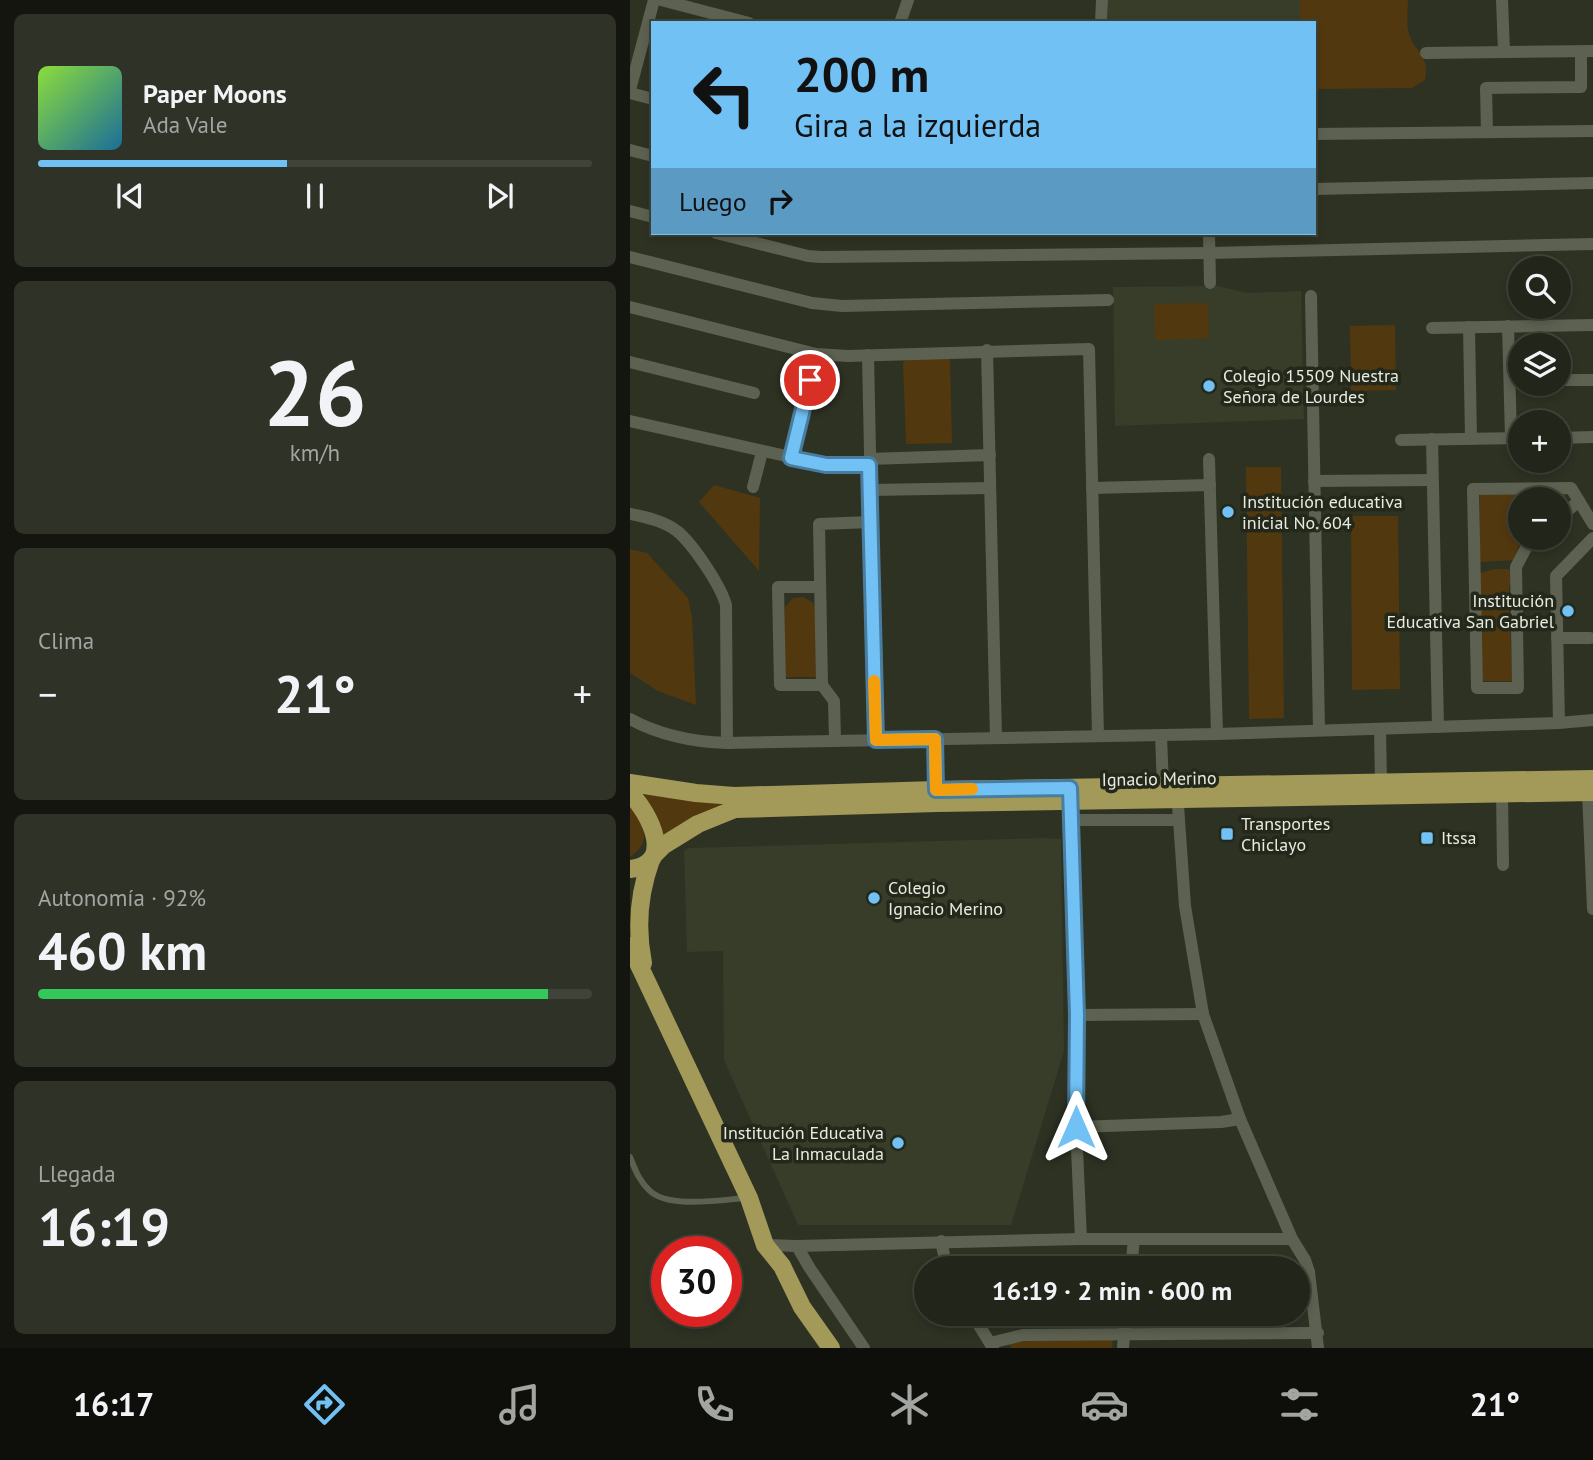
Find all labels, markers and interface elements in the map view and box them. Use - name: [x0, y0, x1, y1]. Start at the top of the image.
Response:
- text: 200 m: [794, 42, 929, 106]
- icon: left: [679, 49, 770, 140]
- text: Paper Moons: [143, 77, 287, 110]
- text: Gira a la izquierda: [794, 104, 1041, 146]
- text: Ada Vale: [143, 110, 227, 139]
- icon: previous: [111, 177, 149, 215]
- icon: pause: [296, 177, 334, 215]
- icon: next: [481, 177, 519, 215]
- icon: right: [761, 182, 799, 220]
- text: Luego: [679, 185, 747, 218]
- map controls: [1508, 256, 1571, 550]
- button: search: [1508, 256, 1571, 319]
- text: 26: [263, 333, 367, 451]
- button: layers: [1508, 333, 1571, 396]
- pin: [780, 350, 840, 410]
- icon: arrive: [791, 361, 829, 399]
- place label: Colegio 15509 Nuestra Señora de Lourdes: [1223, 364, 1399, 408]
- marker: Colegio 15509 Nuestra Señora de Lourdes: [1201, 378, 1217, 394]
- button: +: [1508, 410, 1571, 473]
- text: km/h: [290, 438, 340, 467]
- button: −: [1508, 487, 1571, 550]
- place label: Institución educativa inicial No. 604: [1242, 490, 1403, 534]
- marker: Institución educativa inicial No. 604: [1220, 504, 1236, 520]
- place label: Institución Educativa San Gabriel: [1386, 589, 1555, 633]
- marker: Institución Educativa San Gabriel: [1560, 603, 1576, 619]
- text: Clima: [38, 626, 94, 655]
- text: 21°: [274, 660, 356, 727]
- text: −: [38, 669, 57, 718]
- text: +: [573, 669, 592, 718]
- street label: Ignacio Merino: [1101, 766, 1217, 791]
- place label: Transportes Chiclayo: [1241, 812, 1330, 856]
- marker: Transportes Chiclayo: [1219, 826, 1235, 842]
- place label: Itssa: [1441, 826, 1476, 849]
- marker: Itssa: [1419, 830, 1435, 846]
- place label: Colegio Ignacio Merino: [888, 876, 1003, 920]
- text: Autonomía · 92%: [38, 883, 206, 912]
- marker: Colegio Ignacio Merino: [866, 890, 882, 906]
- text: 460 km: [38, 917, 207, 984]
- position arrow: [1039, 1090, 1113, 1164]
- place label: Institución Educativa La Inmaculada: [723, 1121, 884, 1165]
- marker: Institución Educativa La Inmaculada: [890, 1135, 906, 1151]
- text: Llegada: [38, 1159, 116, 1188]
- text: 16:19: [38, 1193, 170, 1260]
- speed limit sign: 30: [651, 1236, 742, 1327]
- text: 16:19 · 2 min · 600 m: [992, 1274, 1232, 1307]
- icon: directions: [300, 1380, 349, 1429]
- icon: music: [495, 1380, 544, 1429]
- icon: phone: [690, 1380, 739, 1429]
- icon: climate: [885, 1380, 934, 1429]
- icon: car: [1080, 1380, 1129, 1429]
- icon: filters: [1275, 1380, 1324, 1429]
- text: 16:17: [73, 1383, 154, 1425]
- text: 21°: [1470, 1383, 1520, 1425]

